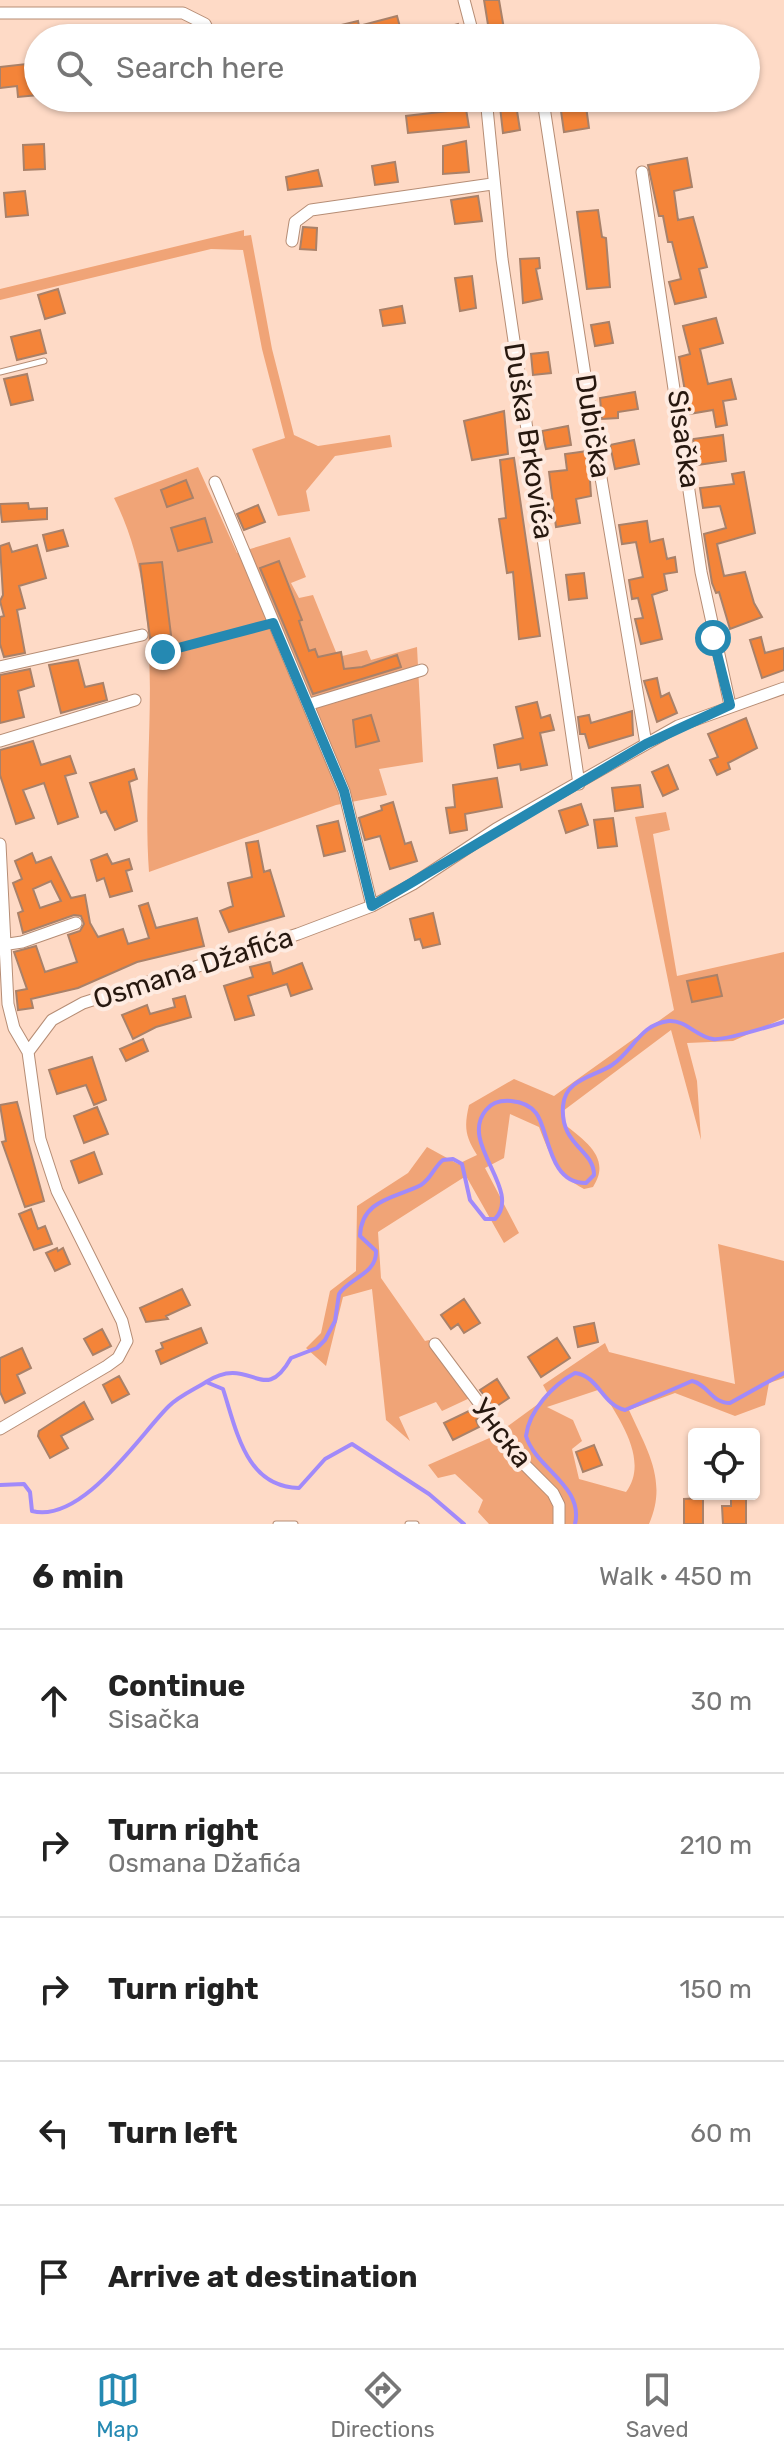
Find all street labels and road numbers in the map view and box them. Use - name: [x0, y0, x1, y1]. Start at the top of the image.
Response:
- street label: Duška Brkovića: [497, 340, 561, 542]
- street label: Dubička: [569, 372, 617, 480]
- street label: Sisačka: [661, 388, 707, 490]
- street label: Osmana Džafića: [89, 920, 297, 1016]
- street label: Унска: [465, 1392, 539, 1474]

